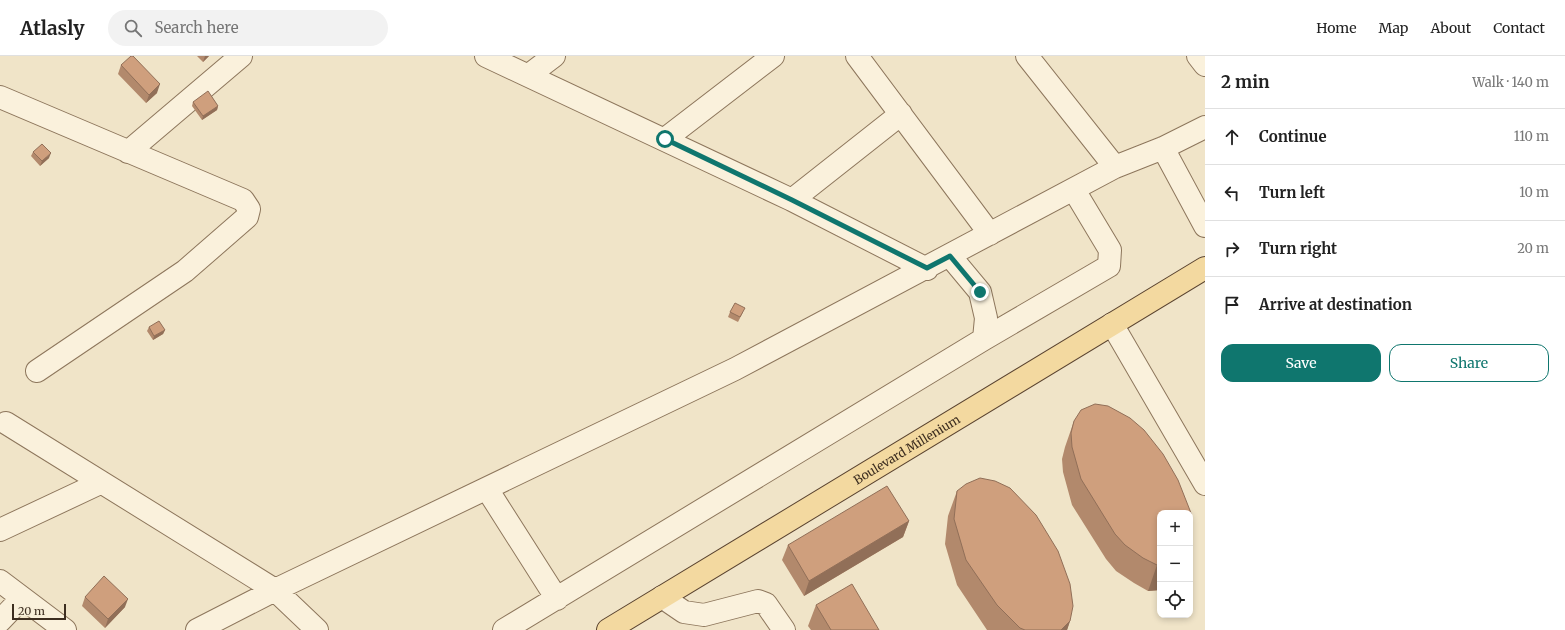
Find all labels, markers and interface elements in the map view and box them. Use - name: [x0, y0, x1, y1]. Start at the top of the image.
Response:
- search box: [108, 10, 388, 46]
- text: Atlasly: [20, 16, 84, 40]
- icon: search: [122, 17, 144, 39]
- text: Search here: [154, 18, 239, 37]
- text: Home: [1316, 19, 1357, 37]
- text: Map: [1379, 19, 1408, 37]
- text: About: [1430, 19, 1471, 37]
- text: Contact: [1493, 19, 1545, 37]
- text: 2 min: [1221, 71, 1269, 93]
- text: Walk · 140 m: [1472, 74, 1549, 91]
- icon: ahead: [1221, 126, 1243, 148]
- text: Continue: [1259, 127, 1327, 146]
- text: 110 m: [1514, 128, 1549, 145]
- route start: [656, 130, 674, 148]
- icon: left: [1221, 182, 1243, 204]
- text: Turn left: [1259, 183, 1325, 202]
- text: 10 m: [1519, 184, 1549, 201]
- icon: right: [1221, 238, 1243, 260]
- text: Turn right: [1259, 239, 1337, 258]
- text: 20 m: [1517, 240, 1549, 257]
- route end: [971, 283, 989, 301]
- icon: arrive: [1221, 294, 1243, 316]
- text: Arrive at destination: [1259, 295, 1412, 314]
- button: Save: [1221, 344, 1381, 382]
- button: Share: [1389, 344, 1549, 382]
- street label: Boulevard Millenium: [850, 411, 962, 487]
- map controls: [1157, 510, 1193, 618]
- button: +: [1157, 510, 1193, 546]
- button: −: [1157, 546, 1193, 582]
- button: locate: [1157, 582, 1193, 618]
- scale bar: [12, 602, 66, 621]
- text: 20 m: [18, 604, 45, 618]

